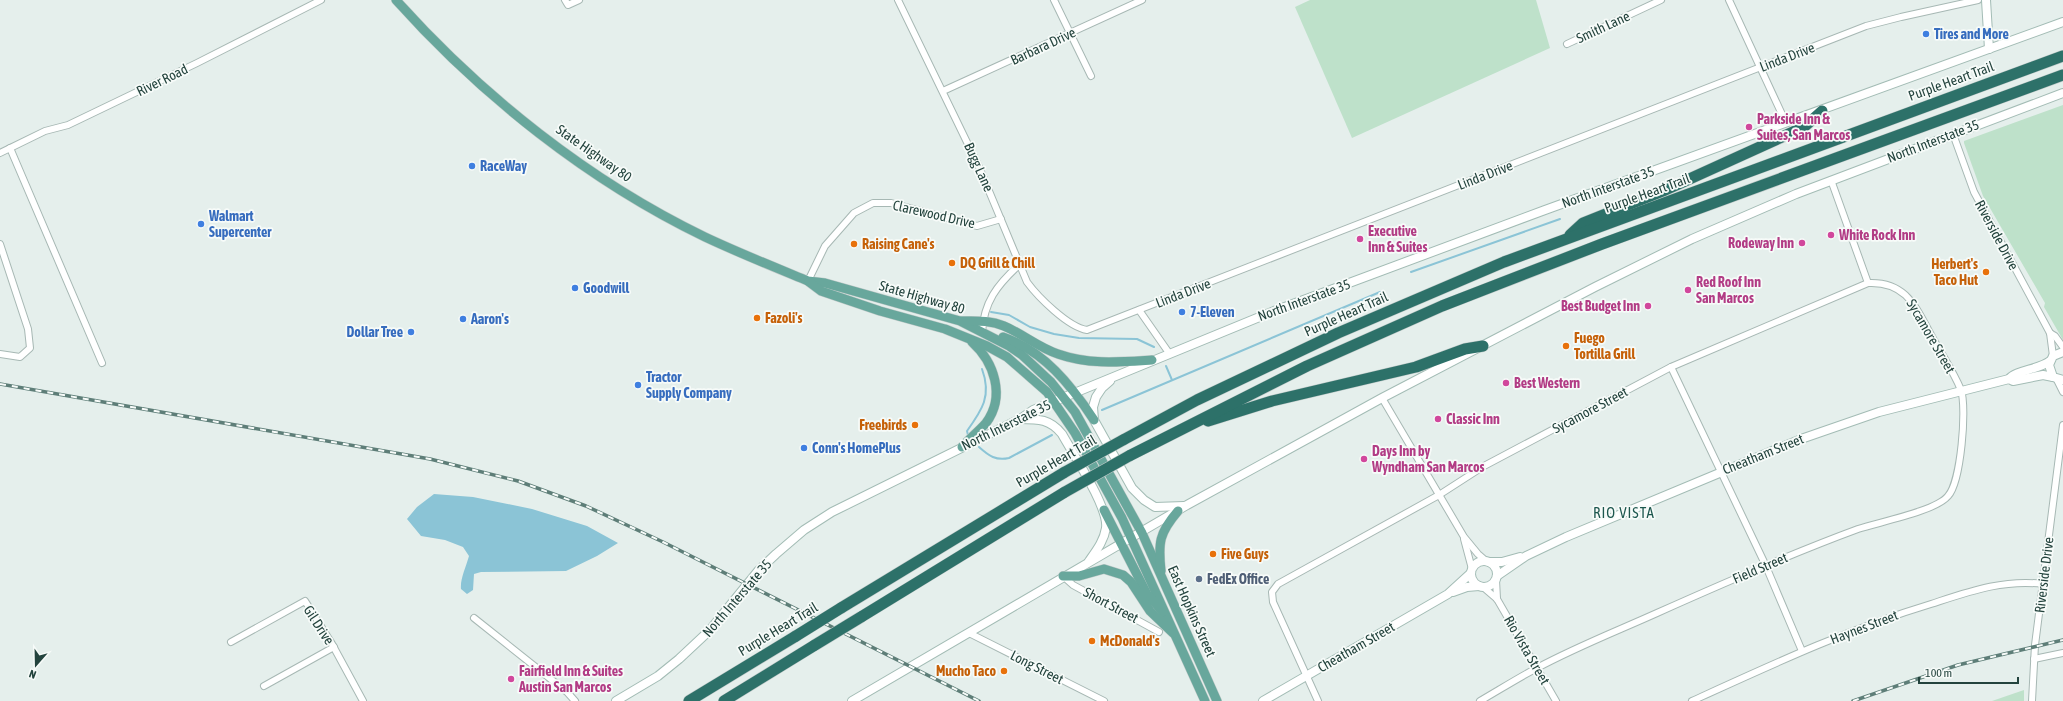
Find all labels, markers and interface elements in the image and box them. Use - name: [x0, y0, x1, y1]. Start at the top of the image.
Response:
- street label: Smith Lane: [1574, 8, 1632, 46]
- street label: Barbara Drive: [1008, 24, 1078, 68]
- place label: Tires and More: [1934, 26, 2009, 42]
- marker: Tires and More: [1921, 29, 1931, 39]
- street label: Linda Drive: [1757, 39, 1817, 75]
- street label: Purple Heart Trail: [1906, 58, 1996, 104]
- street label: River Road: [134, 61, 190, 99]
- place label: Parkside Inn & Suites, San Marcos: [1757, 111, 1850, 143]
- street label: North Interstate 35: [1885, 116, 1981, 166]
- street label: State Highway 80: [553, 121, 635, 185]
- marker: Parkside Inn & Suites, San Marcos: [1744, 122, 1754, 132]
- street label: Bugg Lane: [961, 140, 997, 194]
- street label: Linda Drive: [1455, 157, 1515, 193]
- place label: RaceWay: [480, 158, 527, 174]
- marker: RaceWay: [467, 161, 477, 171]
- street label: North Interstate 35: [1560, 163, 1656, 211]
- street label: Purple Heart Trail: [1602, 170, 1692, 216]
- street label: Clarewood Drive: [891, 197, 977, 231]
- street label: Riverside Drive: [1972, 197, 2022, 273]
- place label: Walmart Supercenter: [208, 208, 272, 240]
- marker: Walmart Supercenter: [196, 219, 206, 229]
- place label: Executive Inn & Suites: [1368, 223, 1427, 255]
- place label: White Rock Inn: [1838, 227, 1916, 243]
- marker: White Rock Inn: [1826, 230, 1836, 240]
- marker: Executive Inn & Suites: [1355, 234, 1365, 244]
- place label: Rodeway Inn: [1728, 235, 1794, 251]
- place label: Raising Cane's: [862, 236, 934, 252]
- marker: Rodeway Inn: [1797, 238, 1807, 248]
- marker: Raising Cane's: [849, 239, 859, 249]
- place label: DQ Grill & Chill: [960, 255, 1035, 271]
- place label: Herbert's Taco Hut: [1931, 256, 1978, 288]
- marker: DQ Grill & Chill: [947, 258, 957, 268]
- marker: Herbert's Taco Hut: [1981, 267, 1991, 277]
- place label: Red Roof Inn San Marcos: [1696, 274, 1761, 306]
- street label: Linda Drive: [1153, 275, 1213, 311]
- street label: North Interstate 35: [1256, 276, 1352, 324]
- street label: State Highway 80: [877, 277, 967, 317]
- place label: Goodwill: [583, 280, 630, 296]
- marker: Goodwill: [570, 283, 580, 293]
- marker: Red Roof Inn San Marcos: [1683, 285, 1693, 295]
- street label: Purple Heart Trail: [1302, 288, 1391, 340]
- street label: Sycamore Street: [1903, 296, 1959, 376]
- place label: Best Budget Inn: [1561, 298, 1640, 314]
- marker: Best Budget Inn: [1643, 301, 1653, 311]
- place label: 7-Eleven: [1190, 304, 1235, 320]
- marker: 7-Eleven: [1177, 307, 1187, 317]
- place label: Fazoli's: [765, 310, 803, 326]
- place label: Aaron's: [470, 311, 509, 327]
- marker: Fazoli's: [752, 313, 762, 323]
- marker: Aaron's: [458, 314, 468, 324]
- place label: Dollar Tree: [347, 324, 403, 340]
- marker: Dollar Tree: [406, 327, 416, 337]
- place label: Fuego Tortilla Grill: [1574, 330, 1635, 362]
- marker: Fuego Tortilla Grill: [1561, 341, 1571, 351]
- place label: Tractor Supply Company: [646, 369, 732, 401]
- place label: Best Western: [1514, 375, 1580, 391]
- marker: Best Western: [1501, 378, 1511, 388]
- marker: Tractor Supply Company: [633, 380, 643, 390]
- street label: Sycamore Street: [1550, 383, 1630, 437]
- street label: North Interstate 35: [959, 397, 1053, 453]
- place label: Classic Inn: [1446, 411, 1500, 427]
- marker: Classic Inn: [1433, 414, 1443, 424]
- place label: Freebirds: [859, 417, 907, 433]
- marker: Freebirds: [910, 420, 920, 430]
- street label: Cheatham Street: [1720, 430, 1806, 478]
- street label: Purple Heart Trail: [1013, 431, 1099, 490]
- place label: Conn's HomePlus: [812, 440, 901, 456]
- marker: Conn's HomePlus: [799, 443, 809, 453]
- place label: Days Inn by Wyndham San Marcos: [1371, 443, 1485, 475]
- marker: Days Inn by Wyndham San Marcos: [1359, 454, 1369, 464]
- district label: RIO VISTA: [1593, 504, 1655, 521]
- street label: Riverside Drive: [2031, 536, 2057, 614]
- place label: Five Guys: [1221, 546, 1269, 562]
- marker: Five Guys: [1208, 549, 1218, 559]
- street label: Field Street: [1730, 549, 1790, 587]
- street label: North Interstate 35: [699, 556, 775, 640]
- street label: East Hopkins Street: [1165, 563, 1219, 659]
- place label: FedEx Office: [1207, 571, 1269, 587]
- marker: FedEx Office: [1194, 574, 1204, 584]
- street label: Short Street: [1081, 584, 1141, 626]
- street label: Purple Heart Trail: [735, 599, 821, 659]
- street label: Gil Drive: [300, 602, 338, 648]
- street label: Haynes Street: [1828, 607, 1900, 647]
- street label: Rio Vista Street: [1501, 613, 1553, 687]
- street label: Cheatham Street: [1315, 619, 1397, 675]
- place label: McDonald's: [1100, 633, 1160, 649]
- marker: McDonald's: [1087, 636, 1097, 646]
- north arrow: [16, 645, 56, 685]
- street label: Long Street: [1008, 647, 1066, 687]
- scale bar: [1919, 659, 2018, 685]
- place label: Fairfield Inn & Suites Austin San Marcos: [518, 663, 623, 695]
- place label: Mucho Taco: [936, 663, 996, 679]
- marker: Mucho Taco: [999, 666, 1009, 676]
- text: 100 m: [1925, 666, 1952, 680]
- text: N: [27, 668, 38, 681]
- marker: Fairfield Inn & Suites Austin San Marcos: [506, 674, 516, 684]

